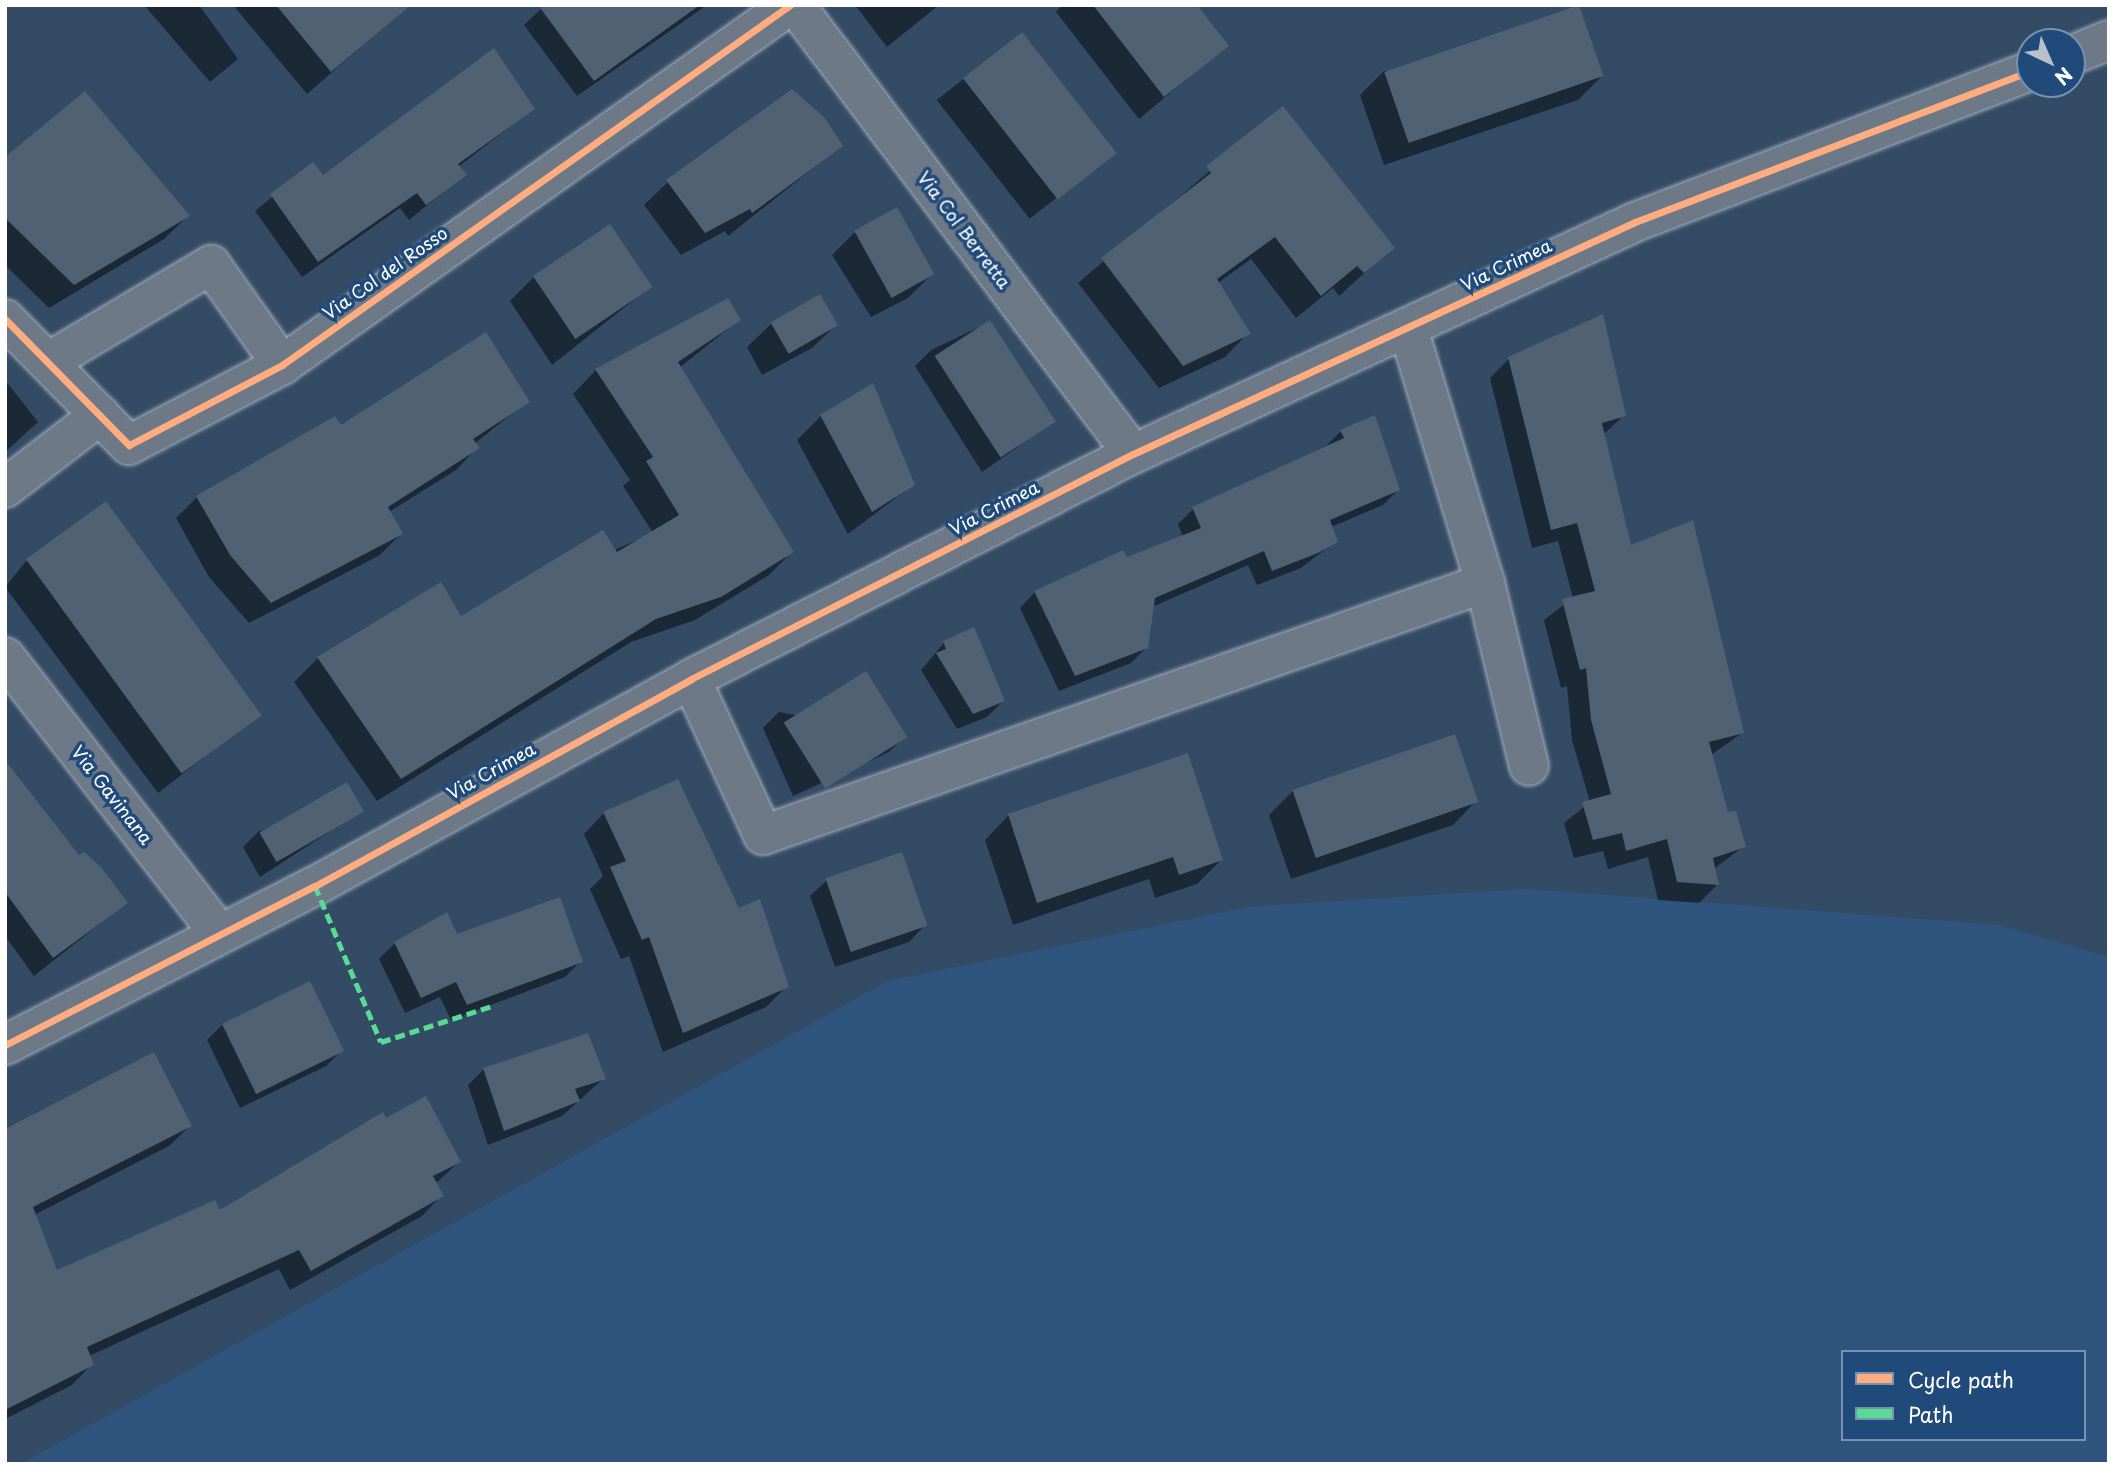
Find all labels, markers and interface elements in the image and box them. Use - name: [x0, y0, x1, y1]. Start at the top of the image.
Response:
- north arrow: [2016, 28, 2086, 98]
- text: N: [2049, 61, 2079, 92]
- street label: Via Col Berretta: [912, 166, 1016, 294]
- street label: Via Col del Rosso: [318, 222, 452, 324]
- street label: Via Crimea: [1457, 235, 1555, 295]
- street label: Via Crimea: [946, 476, 1042, 540]
- street label: Via Crimea: [443, 738, 539, 804]
- street label: Via Gavinana: [67, 742, 157, 848]
- legend: [1841, 1350, 2086, 1441]
- text: Cycle path: [1908, 1363, 2014, 1395]
- text: Path: [1908, 1398, 1953, 1430]

